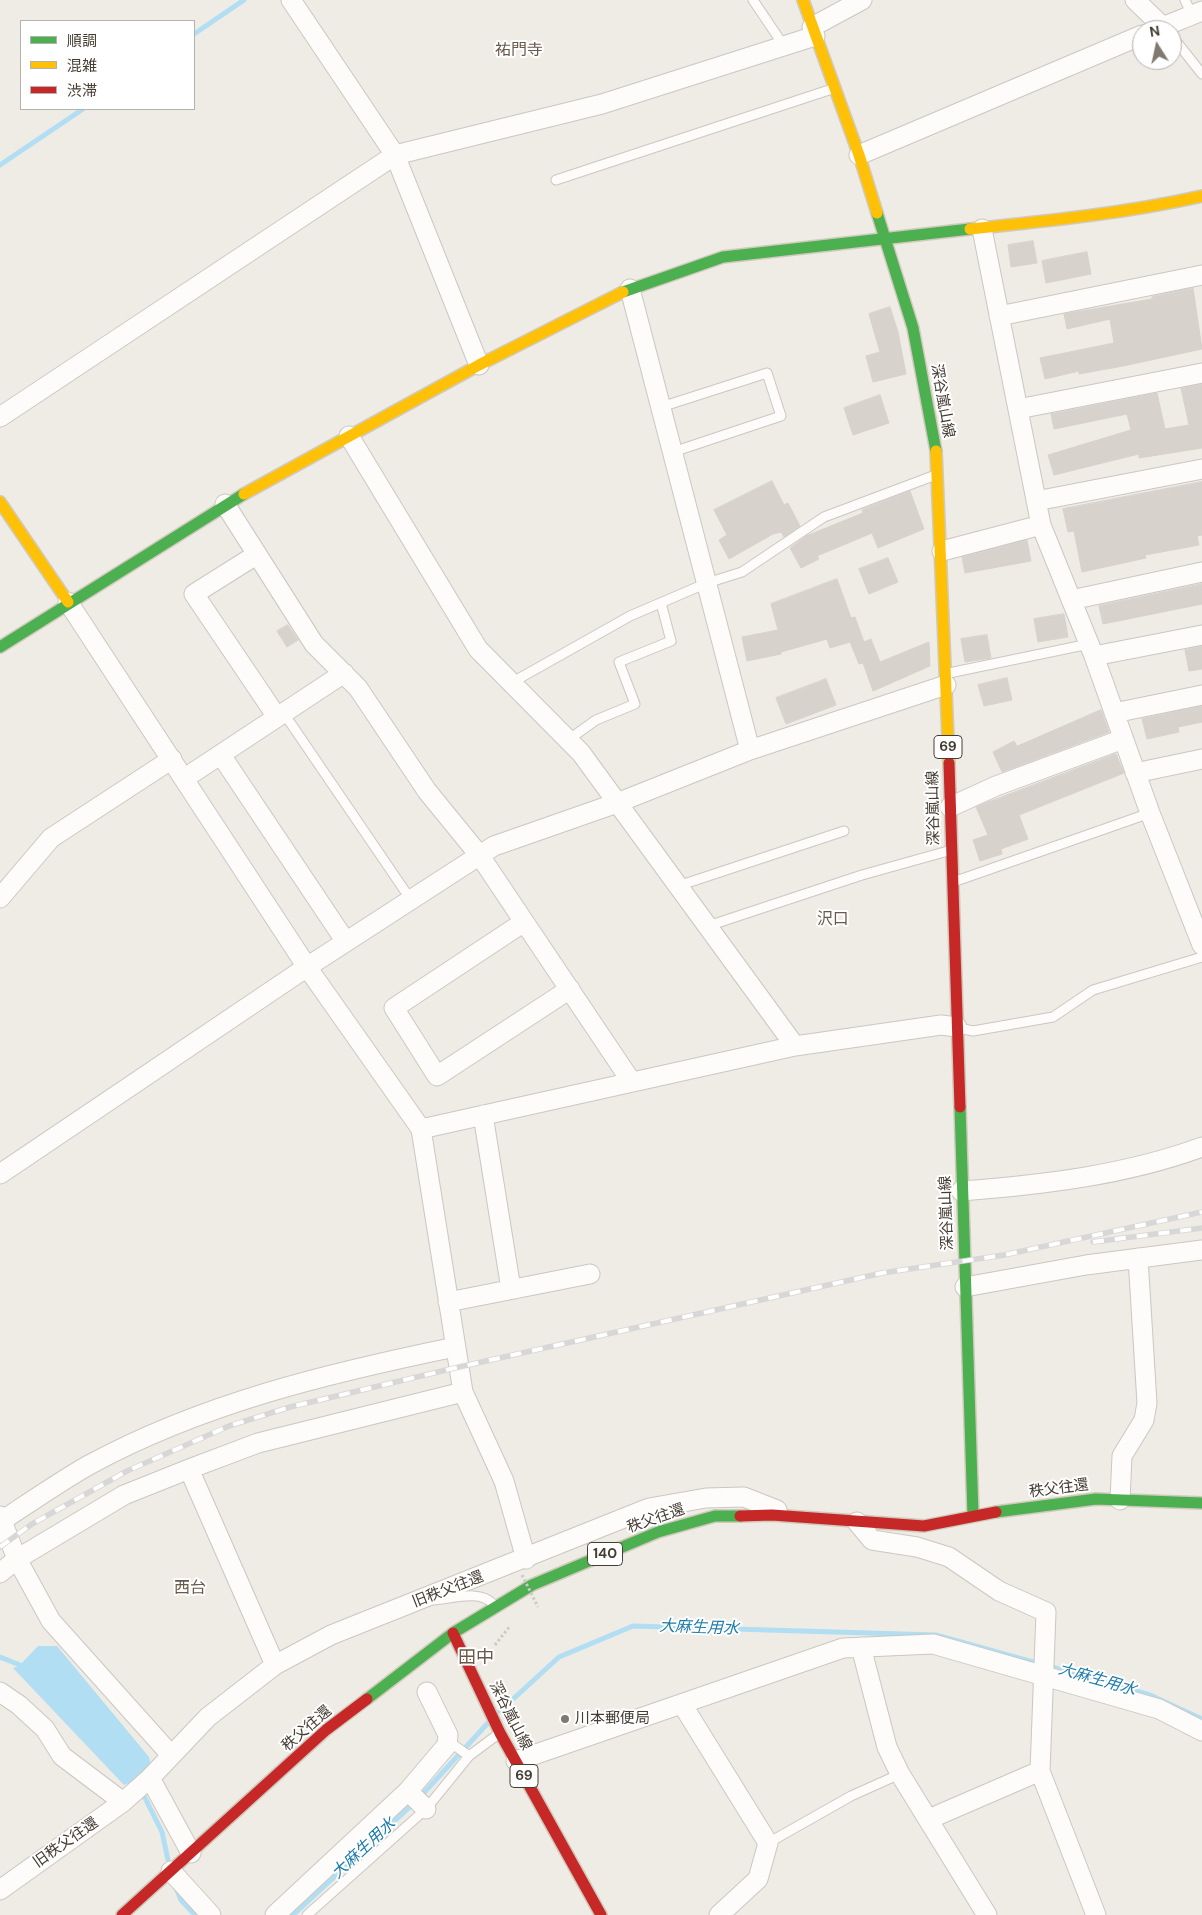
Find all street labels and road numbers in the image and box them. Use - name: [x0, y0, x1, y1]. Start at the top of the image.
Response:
- street label: 深谷嵐山線: [927, 363, 957, 439]
- road number: 69: [934, 736, 962, 759]
- street label: 深谷嵐山線: [924, 770, 944, 846]
- street label: 深谷嵐山線: [937, 1175, 957, 1251]
- street label: 秩父往還: [1028, 1476, 1090, 1502]
- street label: 秩父往還: [625, 1501, 687, 1537]
- road number: 140: [588, 1542, 622, 1566]
- street label: 旧秩父往還: [410, 1568, 486, 1612]
- street label: 深谷嵐山線: [485, 1679, 535, 1753]
- street label: 秩父往還: [278, 1703, 336, 1755]
- road number: 69: [510, 1764, 538, 1788]
- street label: 旧秩父往還: [30, 1814, 102, 1872]

